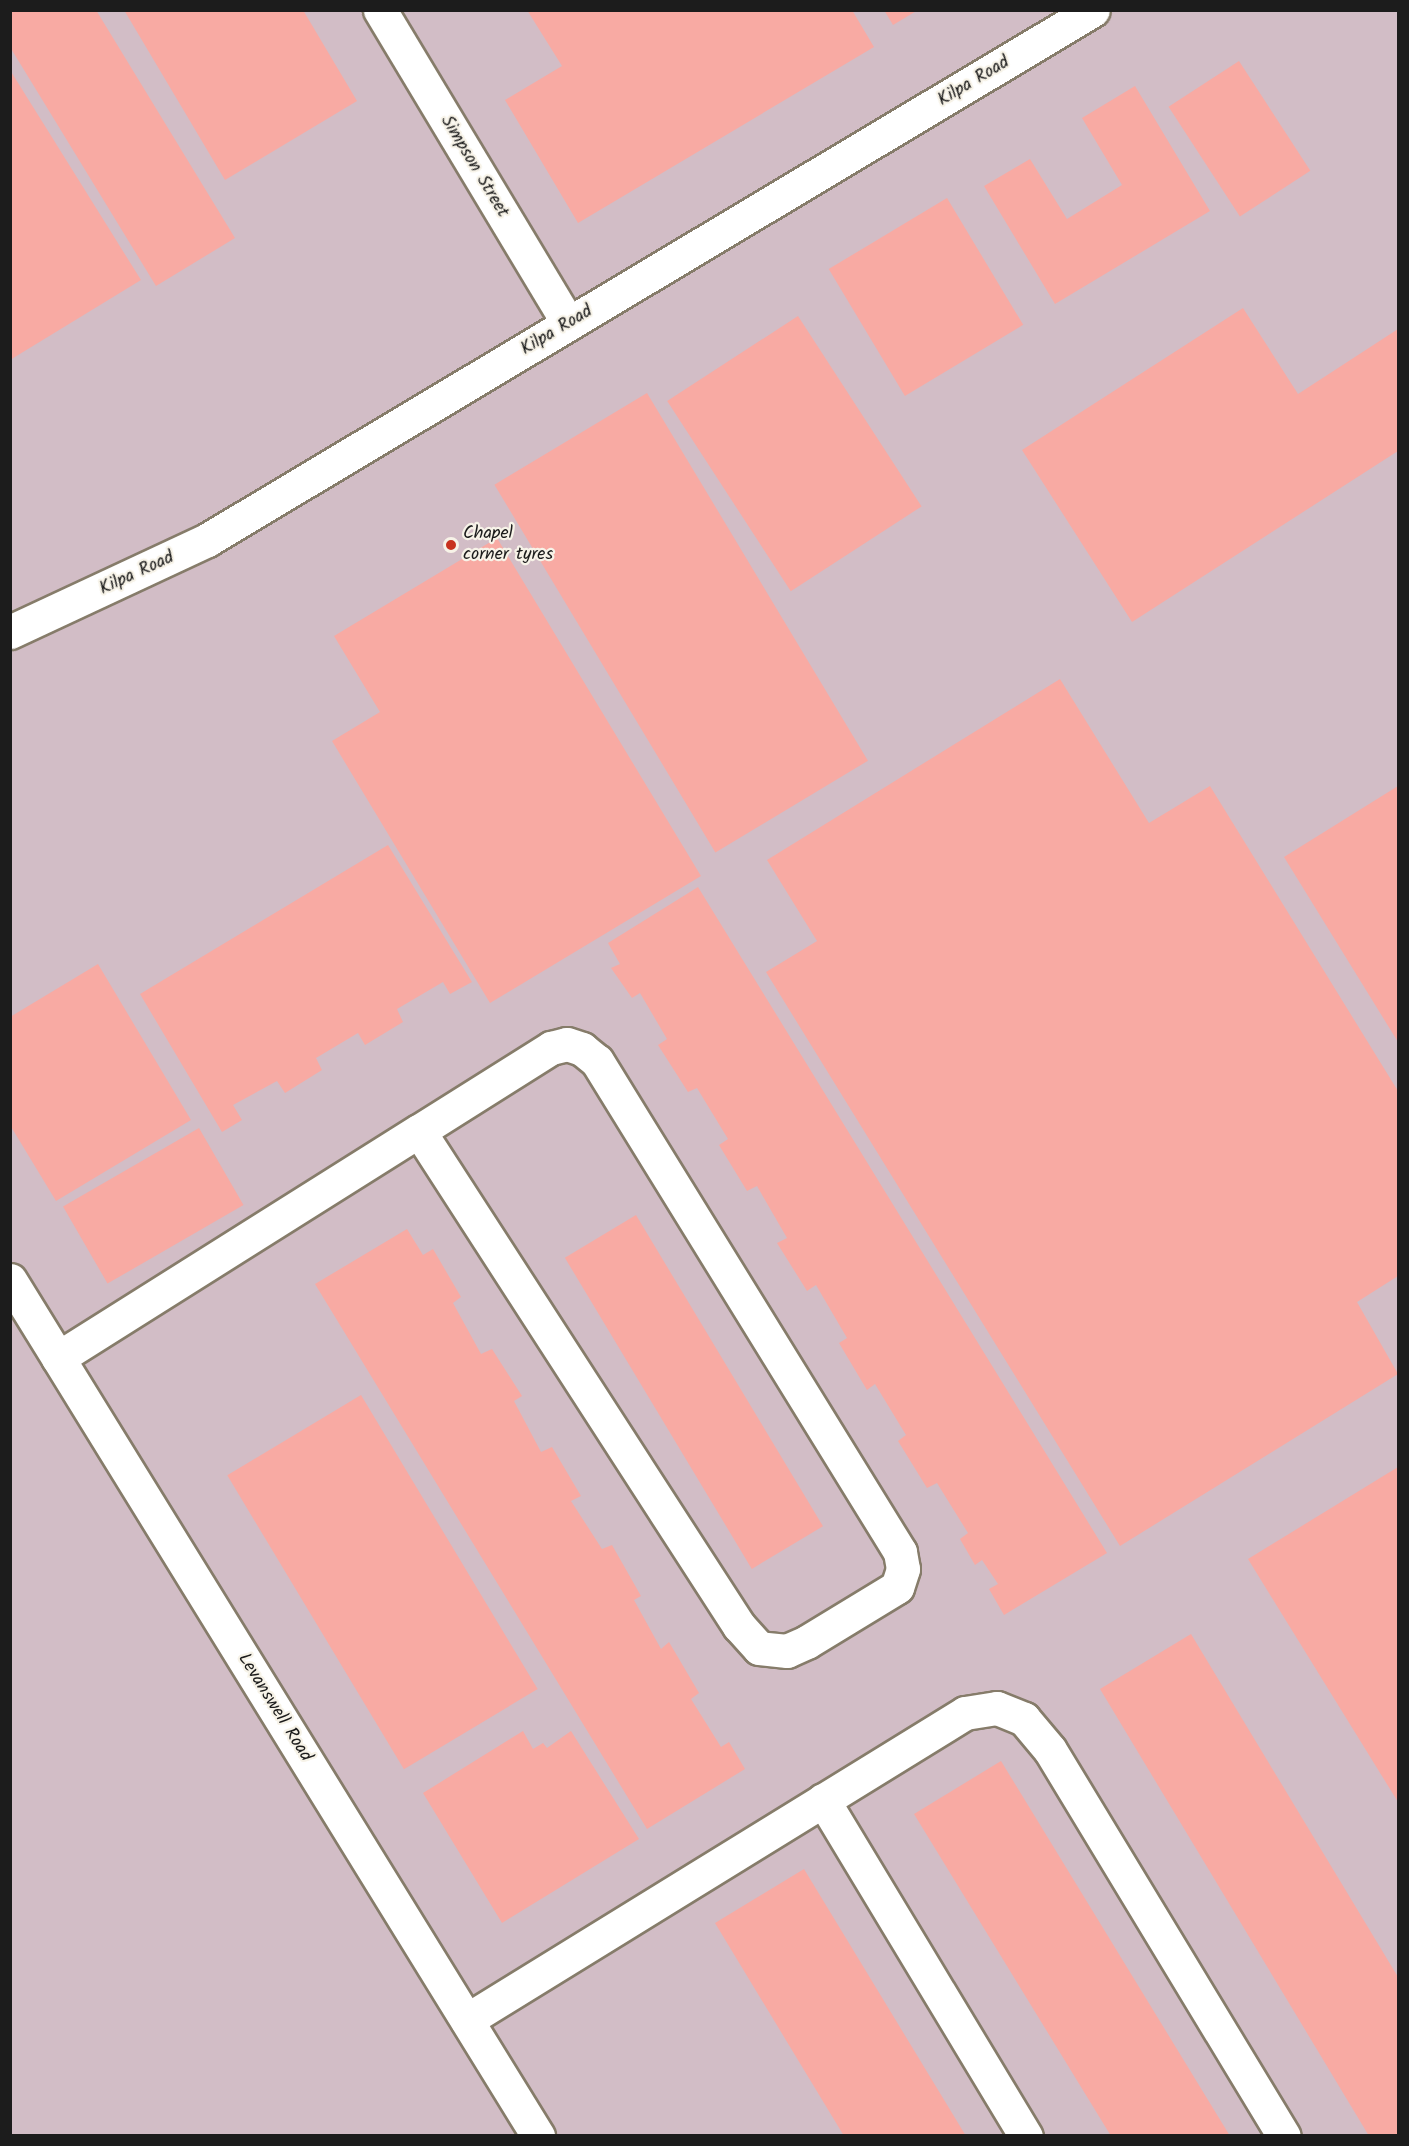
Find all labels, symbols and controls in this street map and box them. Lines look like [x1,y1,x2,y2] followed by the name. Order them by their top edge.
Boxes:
[934,52,1014,112] street label: Kilpa Road
[435,112,513,222] street label: Simpson Street
[517,301,597,361] street label: Kilpa Road
[463,524,553,566] place label: Chapel corner tyres
[444,538,458,552] marker: Chapel corner tyres
[96,547,178,601] street label: Kilpa Road
[232,1650,316,1766] street label: Levanswell Road

